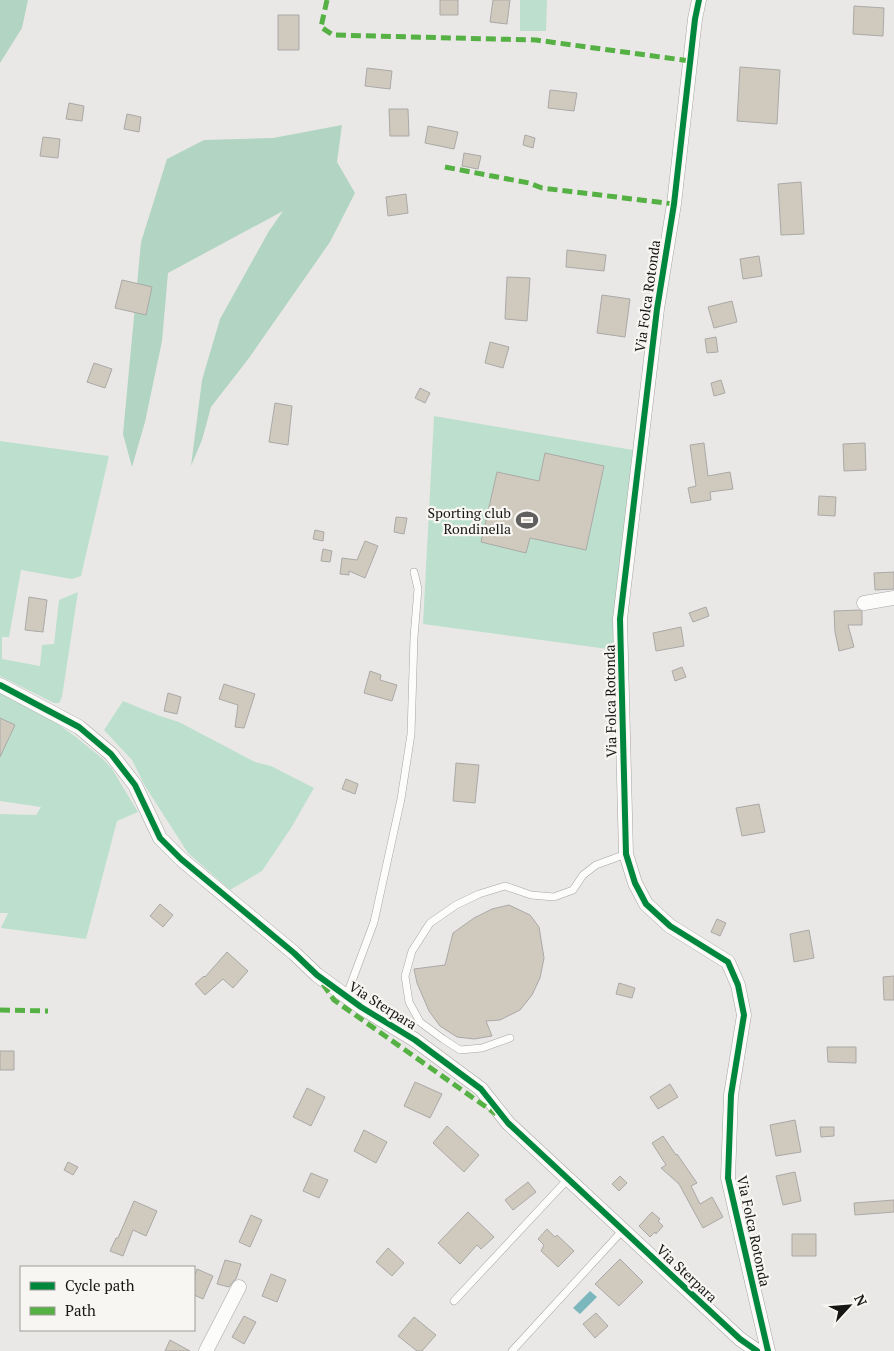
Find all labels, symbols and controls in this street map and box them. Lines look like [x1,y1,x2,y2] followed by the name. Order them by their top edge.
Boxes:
[630,239,664,353] street label: Via Folca Rotonda
[428,503,511,538] place label: Sporting club Rondinella
[514,507,540,533] sports icon: Sporting club Rondinella
[600,644,620,758] street label: Via Folca Rotonda
[345,977,421,1033] street label: Via Sterpara
[733,1174,775,1288] street label: Via Folca Rotonda
[652,1240,722,1306] street label: Via Sterpara
[20,1266,195,1331] legend
[65,1275,135,1295] text: Cycle path
[824,1281,874,1331] north arrow
[850,1291,872,1309] text: N
[65,1300,96,1320] text: Path

